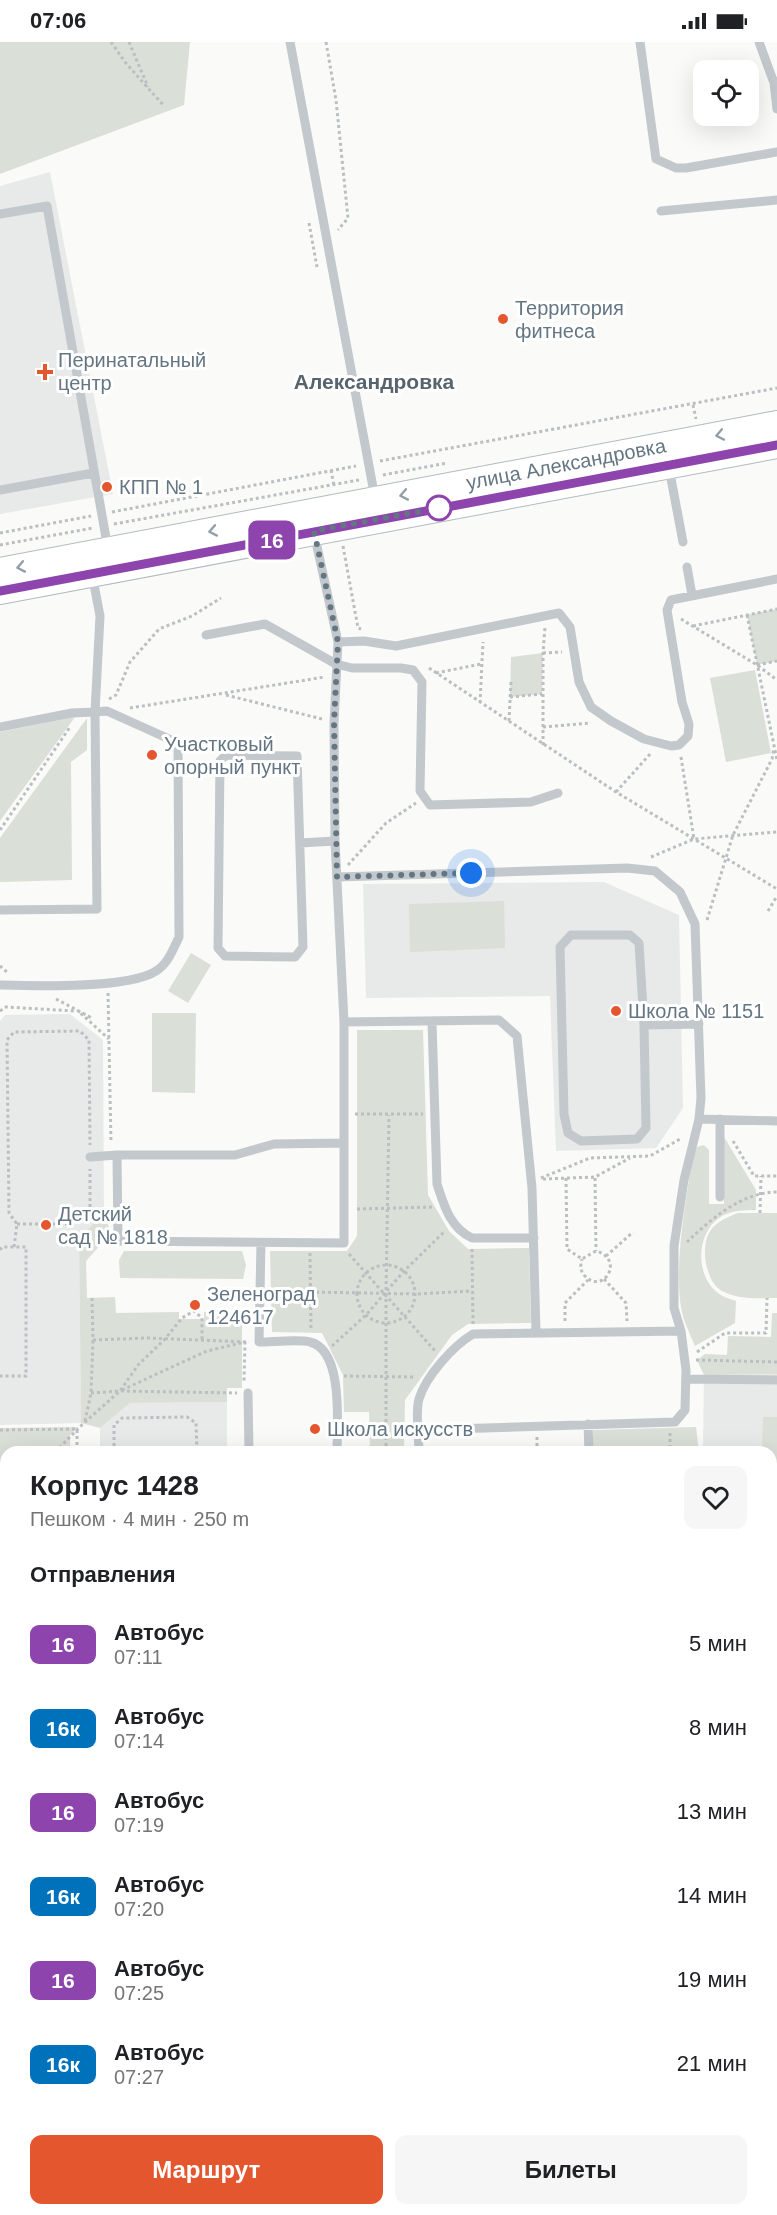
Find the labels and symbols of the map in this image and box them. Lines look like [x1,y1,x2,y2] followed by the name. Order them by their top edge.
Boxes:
[515,297,624,342] place label: Территория фитнеса
[496,312,510,326] marker: Территория фитнеса
[58,349,206,394] place label: Перинатальный центр
[36,363,54,381] marker: Перинатальный центр
[294,370,455,393] district label: Александровка
[715,428,725,441] one-way arrow
[464,434,668,494] street label: улица Александровка
[119,476,203,498] place label: КПП № 1
[100,480,114,494] marker: КПП № 1
[400,488,410,501] one-way arrow
[426,495,452,521] unlabelled marker
[245,520,299,560] line badge: 16
[208,524,218,537] one-way arrow
[16,560,26,573] one-way arrow
[164,733,300,778] place label: Участковый опорный пункт
[145,748,159,762] marker: Участковый опорный пункт
[456,858,486,888] your location
[628,1000,764,1022] place label: Школа № 1151
[609,1004,623,1018] marker: Школа № 1151
[58,1203,168,1248] place label: Детский сад № 1818
[39,1218,53,1232] marker: Детский сад № 1818
[207,1283,316,1328] place label: Зеленоград 124617
[188,1298,202,1312] marker: Зеленоград 124617
[327,1418,473,1440] place label: Школа искусств
[308,1422,322,1436] marker: Школа искусств

